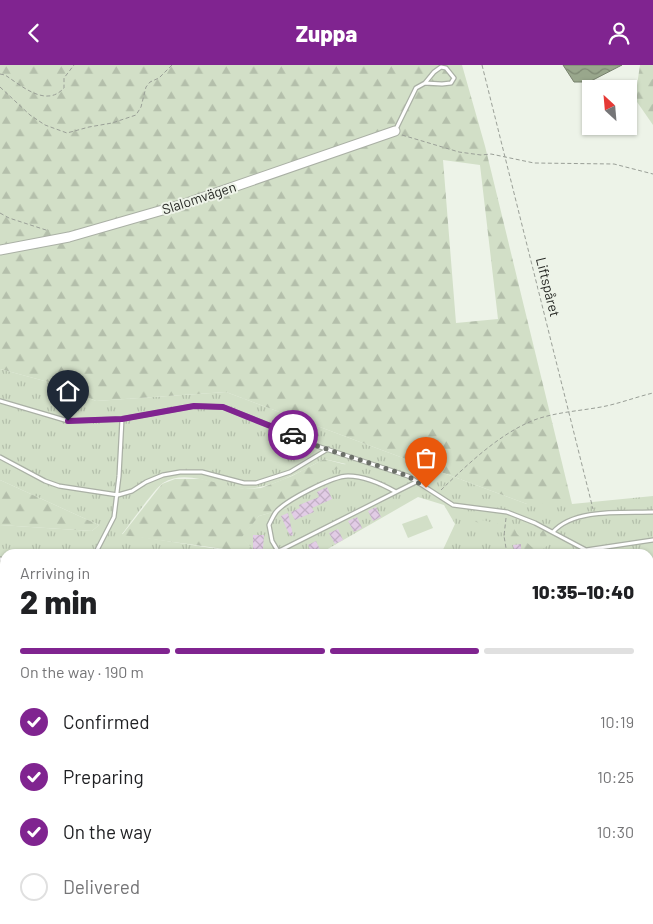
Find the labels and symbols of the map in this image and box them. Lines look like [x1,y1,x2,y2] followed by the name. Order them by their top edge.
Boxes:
[582,80,638,135] north arrow
[160,178,238,218] street label: Slalomvägen
[533,255,564,318] street label: Liftspåret
[47,370,89,421] pin
[268,410,318,460] courier
[405,437,447,488] pin

